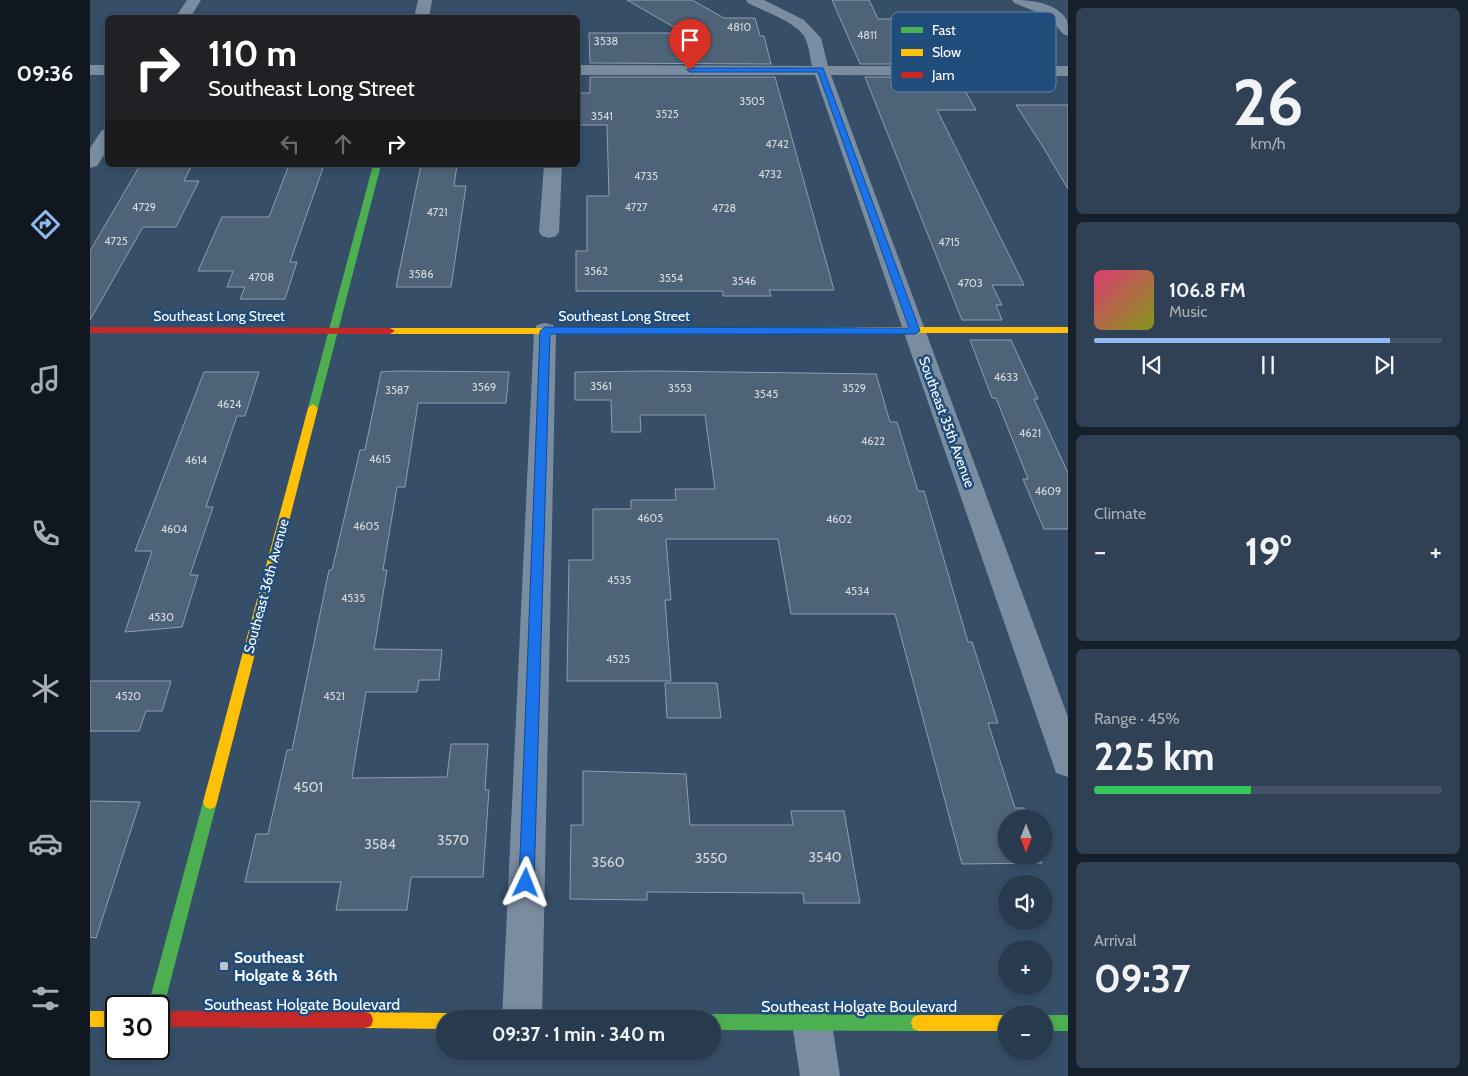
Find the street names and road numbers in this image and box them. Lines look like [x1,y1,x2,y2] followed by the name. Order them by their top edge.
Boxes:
[153,307,285,325] street label: Southeast Long Street
[558,307,690,325] street label: Southeast Long Street
[915,354,979,490] street label: Southeast 35th Avenue
[239,517,293,655] street label: Southeast 36th Avenue
[204,995,400,1014] street label: Southeast Holgate Boulevard
[761,997,957,1016] street label: Southeast Holgate Boulevard

